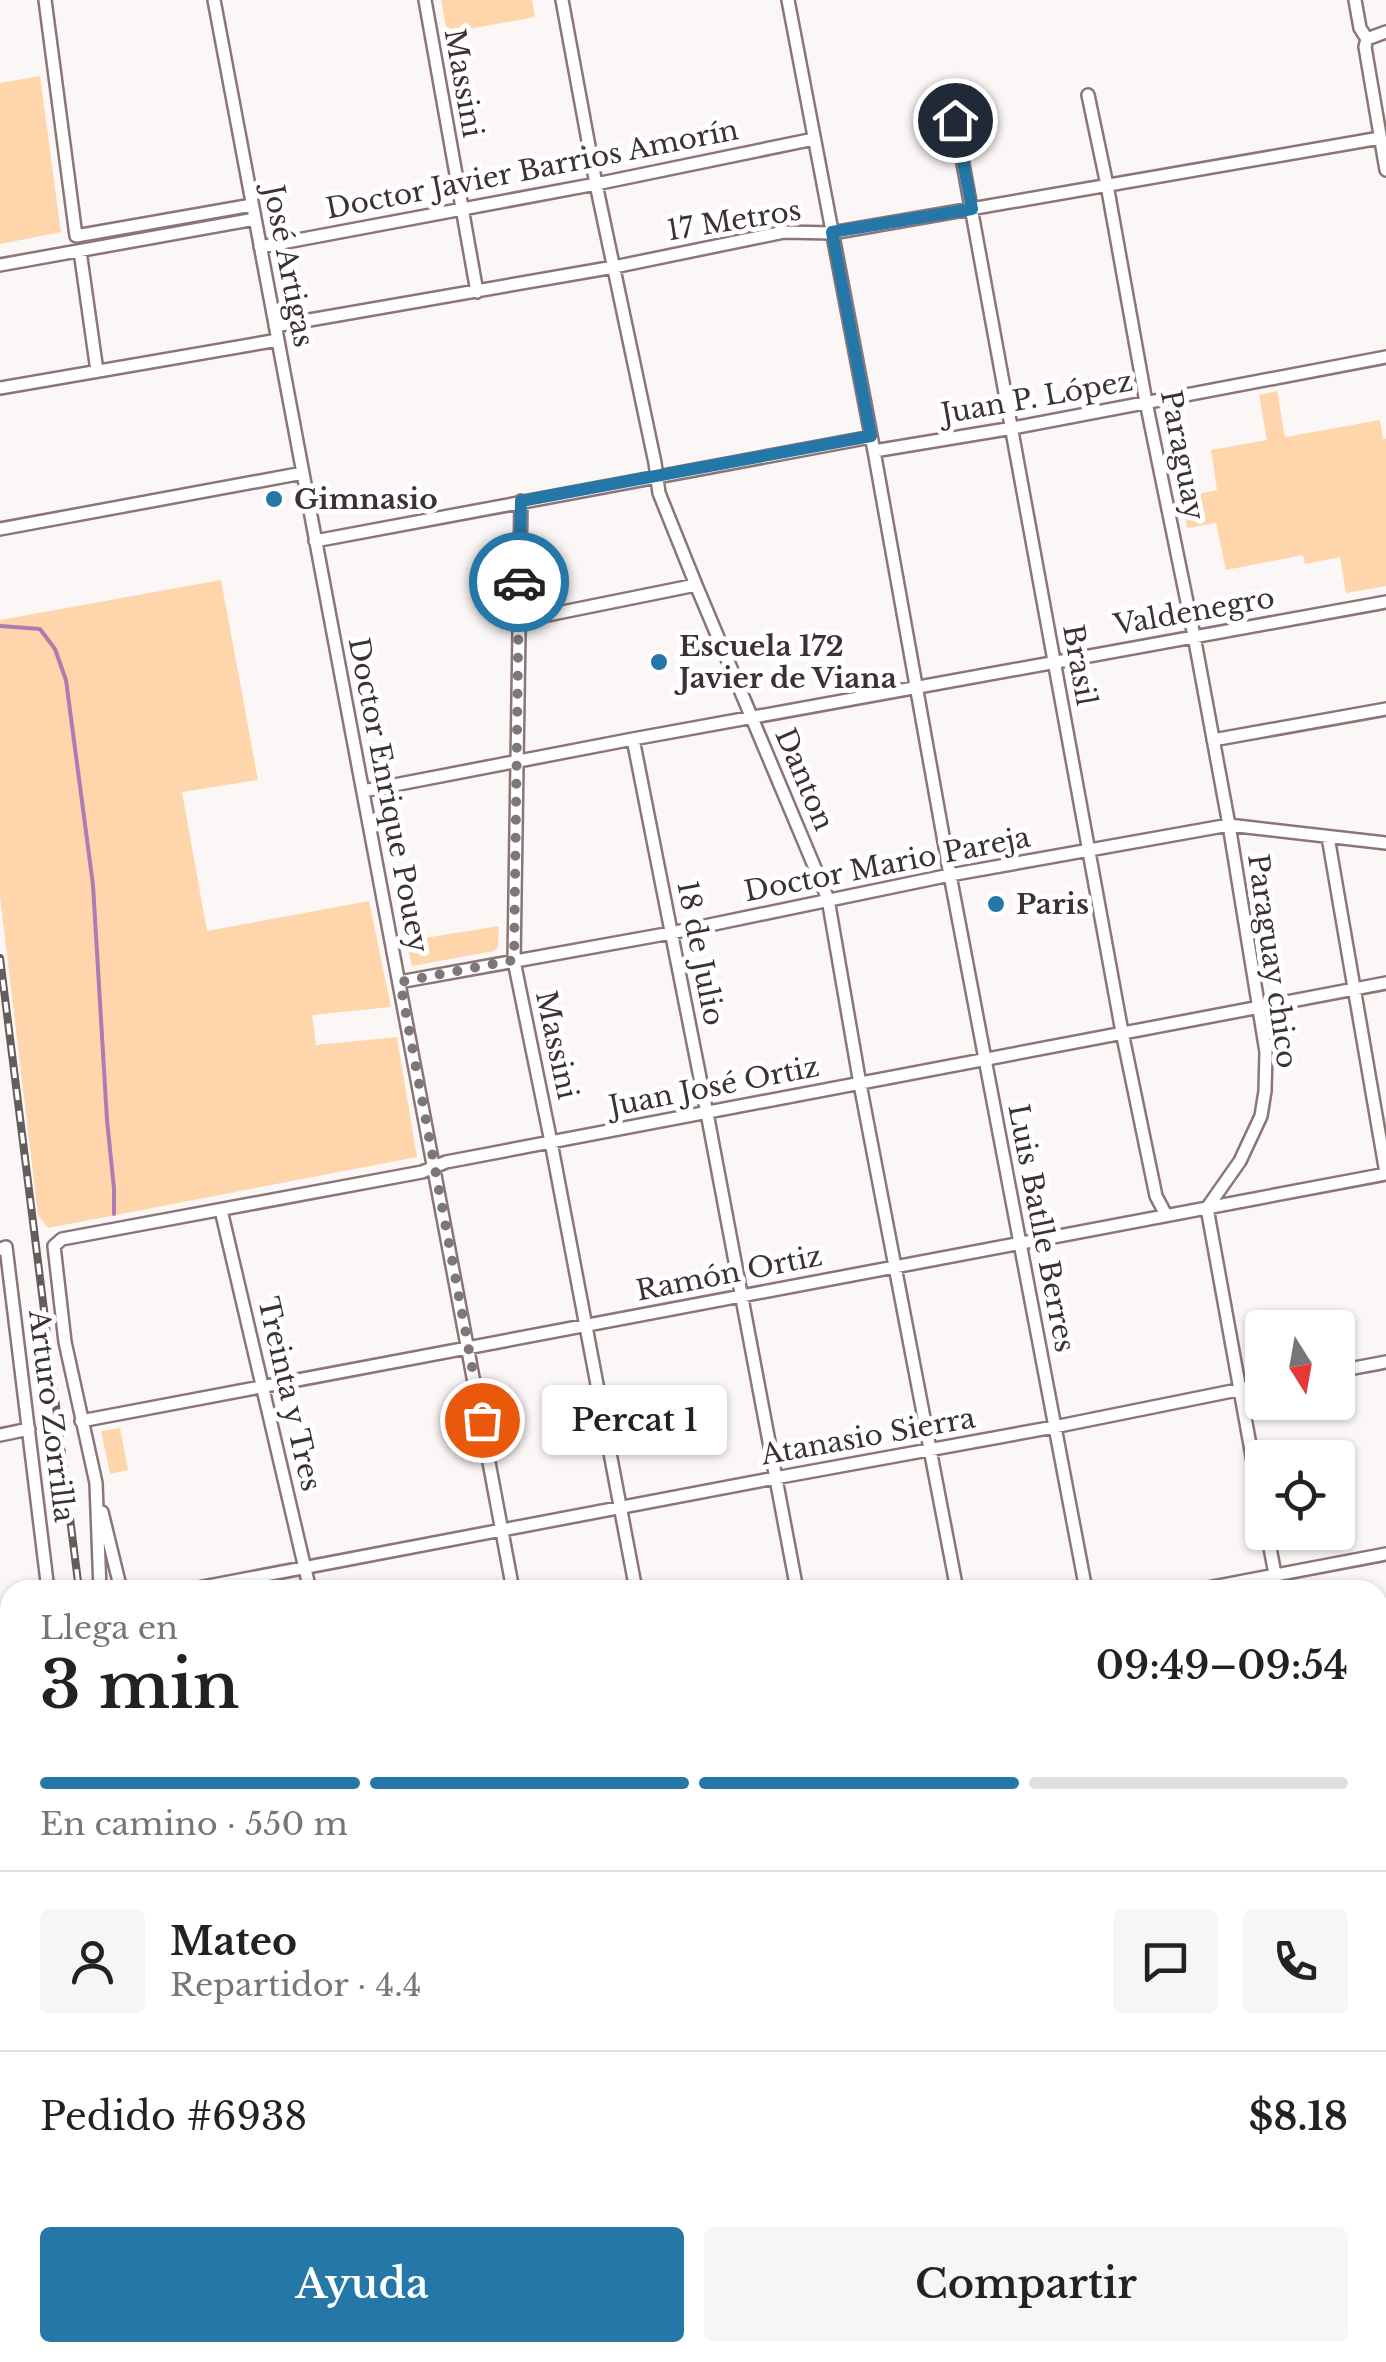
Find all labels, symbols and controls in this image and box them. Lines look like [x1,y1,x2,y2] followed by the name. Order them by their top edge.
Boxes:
[437,26,490,140] street label: Massini
[913,78,998,163] pin
[928,93,983,148] icon: home
[323,112,741,227] street label: Doctor Javier Barrios Amorín
[255,178,321,350] street label: José Artigas
[665,193,804,248] street label: 17 Metros
[935,363,1136,432] street label: Juan P. López
[1153,387,1212,523] street label: Paraguay
[294,482,438,517] place label: Gimnasio
[263,488,285,510] marker: Gimnasio
[469,532,569,632] courier
[492,555,547,610] icon: car
[1110,580,1277,643] street label: Valdenegro
[1055,622,1104,708] street label: Brasil
[674,629,897,696] place label: Escuela 172 Javier de Viana
[341,635,436,956] street label: Doctor Enrique Pouey
[648,651,670,673] marker: Escuela 172 Javier de Viana
[767,723,842,836] street label: Danton
[741,820,1033,909] street label: Doctor Mario Pareja
[1240,852,1305,1070] street label: Paraguay chico
[669,878,732,1028] street label: 18 de Julio
[1016,887,1089,922] place label: Paris
[985,893,1007,915] marker: Paris
[528,988,585,1102] street label: Massini
[602,1049,822,1125] street label: Juan José Ortiz
[1000,1101,1083,1355] street label: Luis Batlle Berres
[633,1238,825,1309] street label: Ramón Ortiz
[250,1294,329,1494] street label: Treinta y Tres
[21,1307,82,1525] street label: Arturo Zorrilla
[1245,1310,1355,1420] north arrow
[1245,1310,1355,1550] map controls
[440,1378,525,1463] pin
[542,1385,727,1455] callout: Percat 1
[455,1393,510,1448] icon: bag
[571,1400,698,1440] text: Percat 1
[757,1400,978,1473] street label: Atanasio Sierra
[1245,1440,1355,1550] button: locate
[40,1608,178,1648] text: Llega en
[1096,1642,1348,1689] text: 09:49–09:54
[40,1645,240,1726] text: 3 min
[40,1804,348,1844] text: En camino · 550 m
[40,1909,145,2014] button: person
[1113,1909,1218,2014] button: chat
[1243,1909,1348,2014] button: phone
[170,1918,297,1965] text: Mateo
[170,1965,421,2005] text: Repartidor · 4.4
[40,2093,307,2140] text: Pedido #6938
[1249,2093,1348,2140] text: $8.18
[40,2227,684,2342] button: Ayuda
[704,2227,1348,2342] button: Compartir

